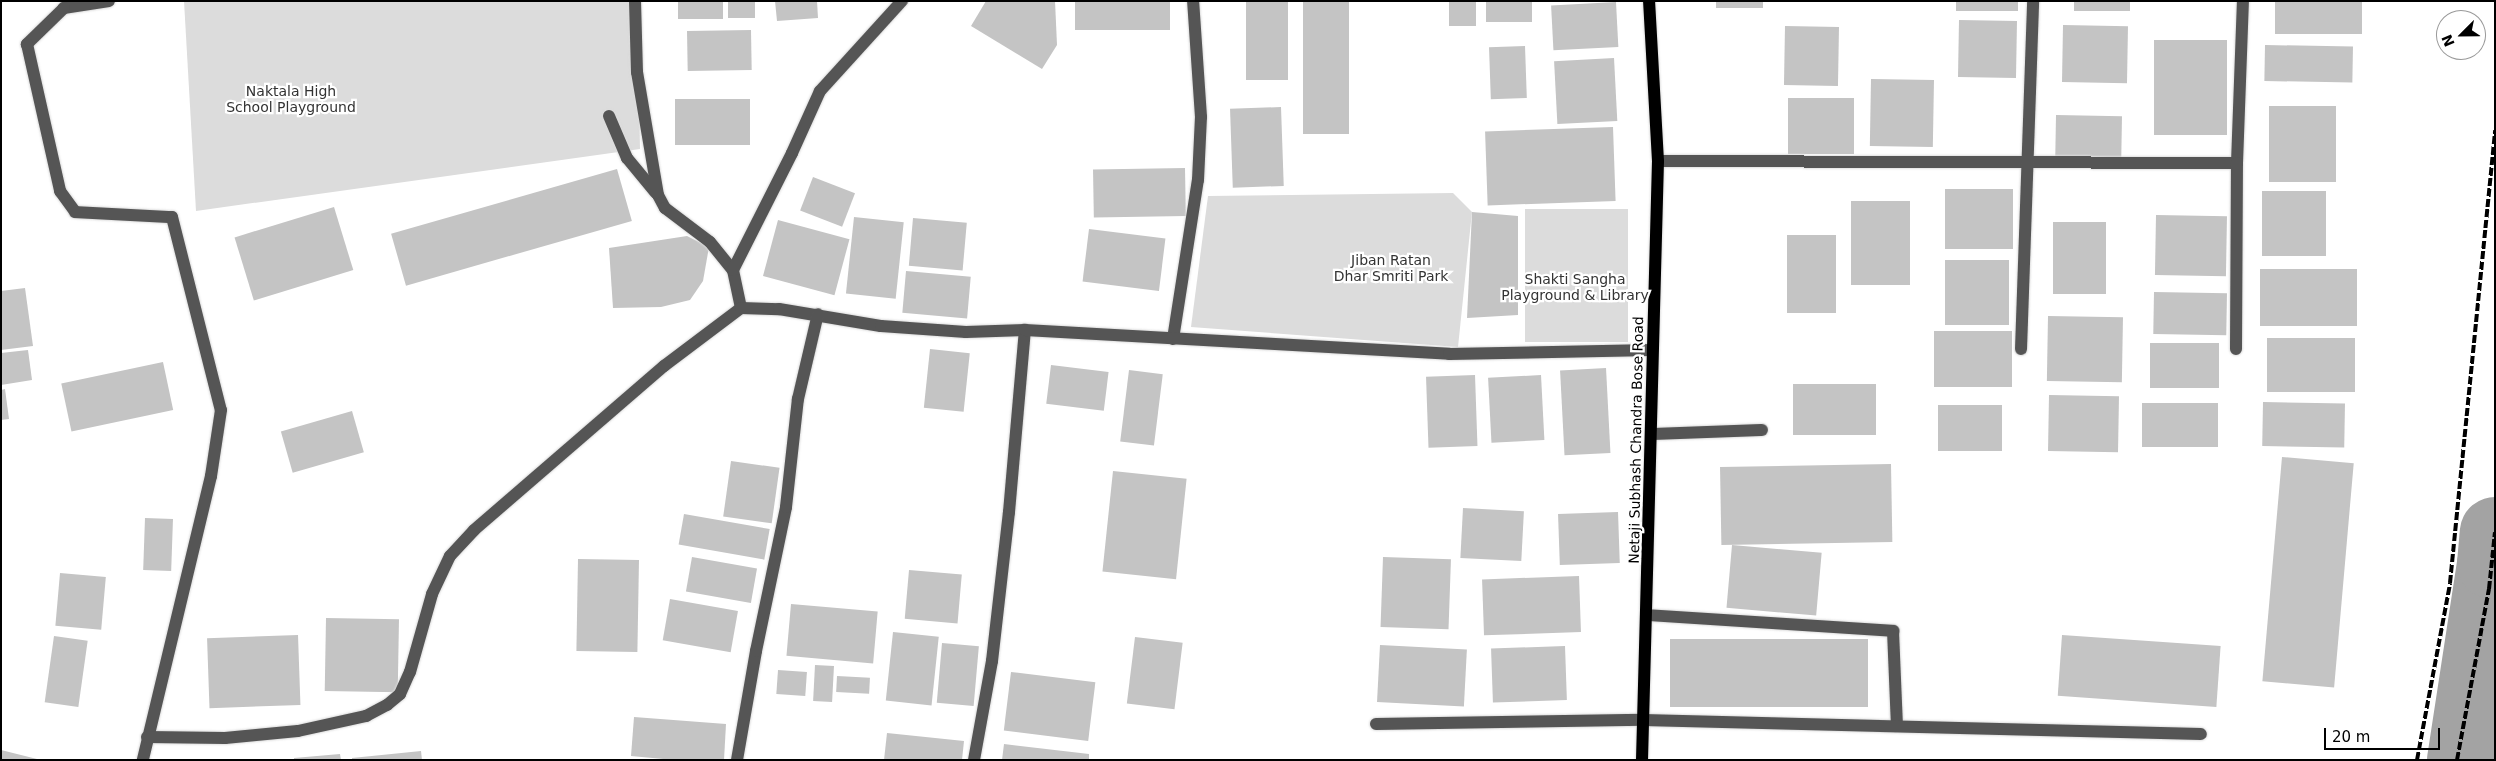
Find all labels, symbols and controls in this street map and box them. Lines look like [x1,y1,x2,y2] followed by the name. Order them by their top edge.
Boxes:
[2436,10,2486,60] north arrow
[2438,32,2458,49] text: N
[226,83,356,115] park label: Naktala High School Playground
[1334,252,1448,284] park label: Jiban Ratan Dhar Smriti Park
[1501,271,1649,304] park label: Shakti Sangha Playground & Library
[1625,316,1647,564] street label: Netaji Subhash Chandra Bose Road
[2326,718,2442,750] scale bar
[2332,728,2370,746] text: 20 m

